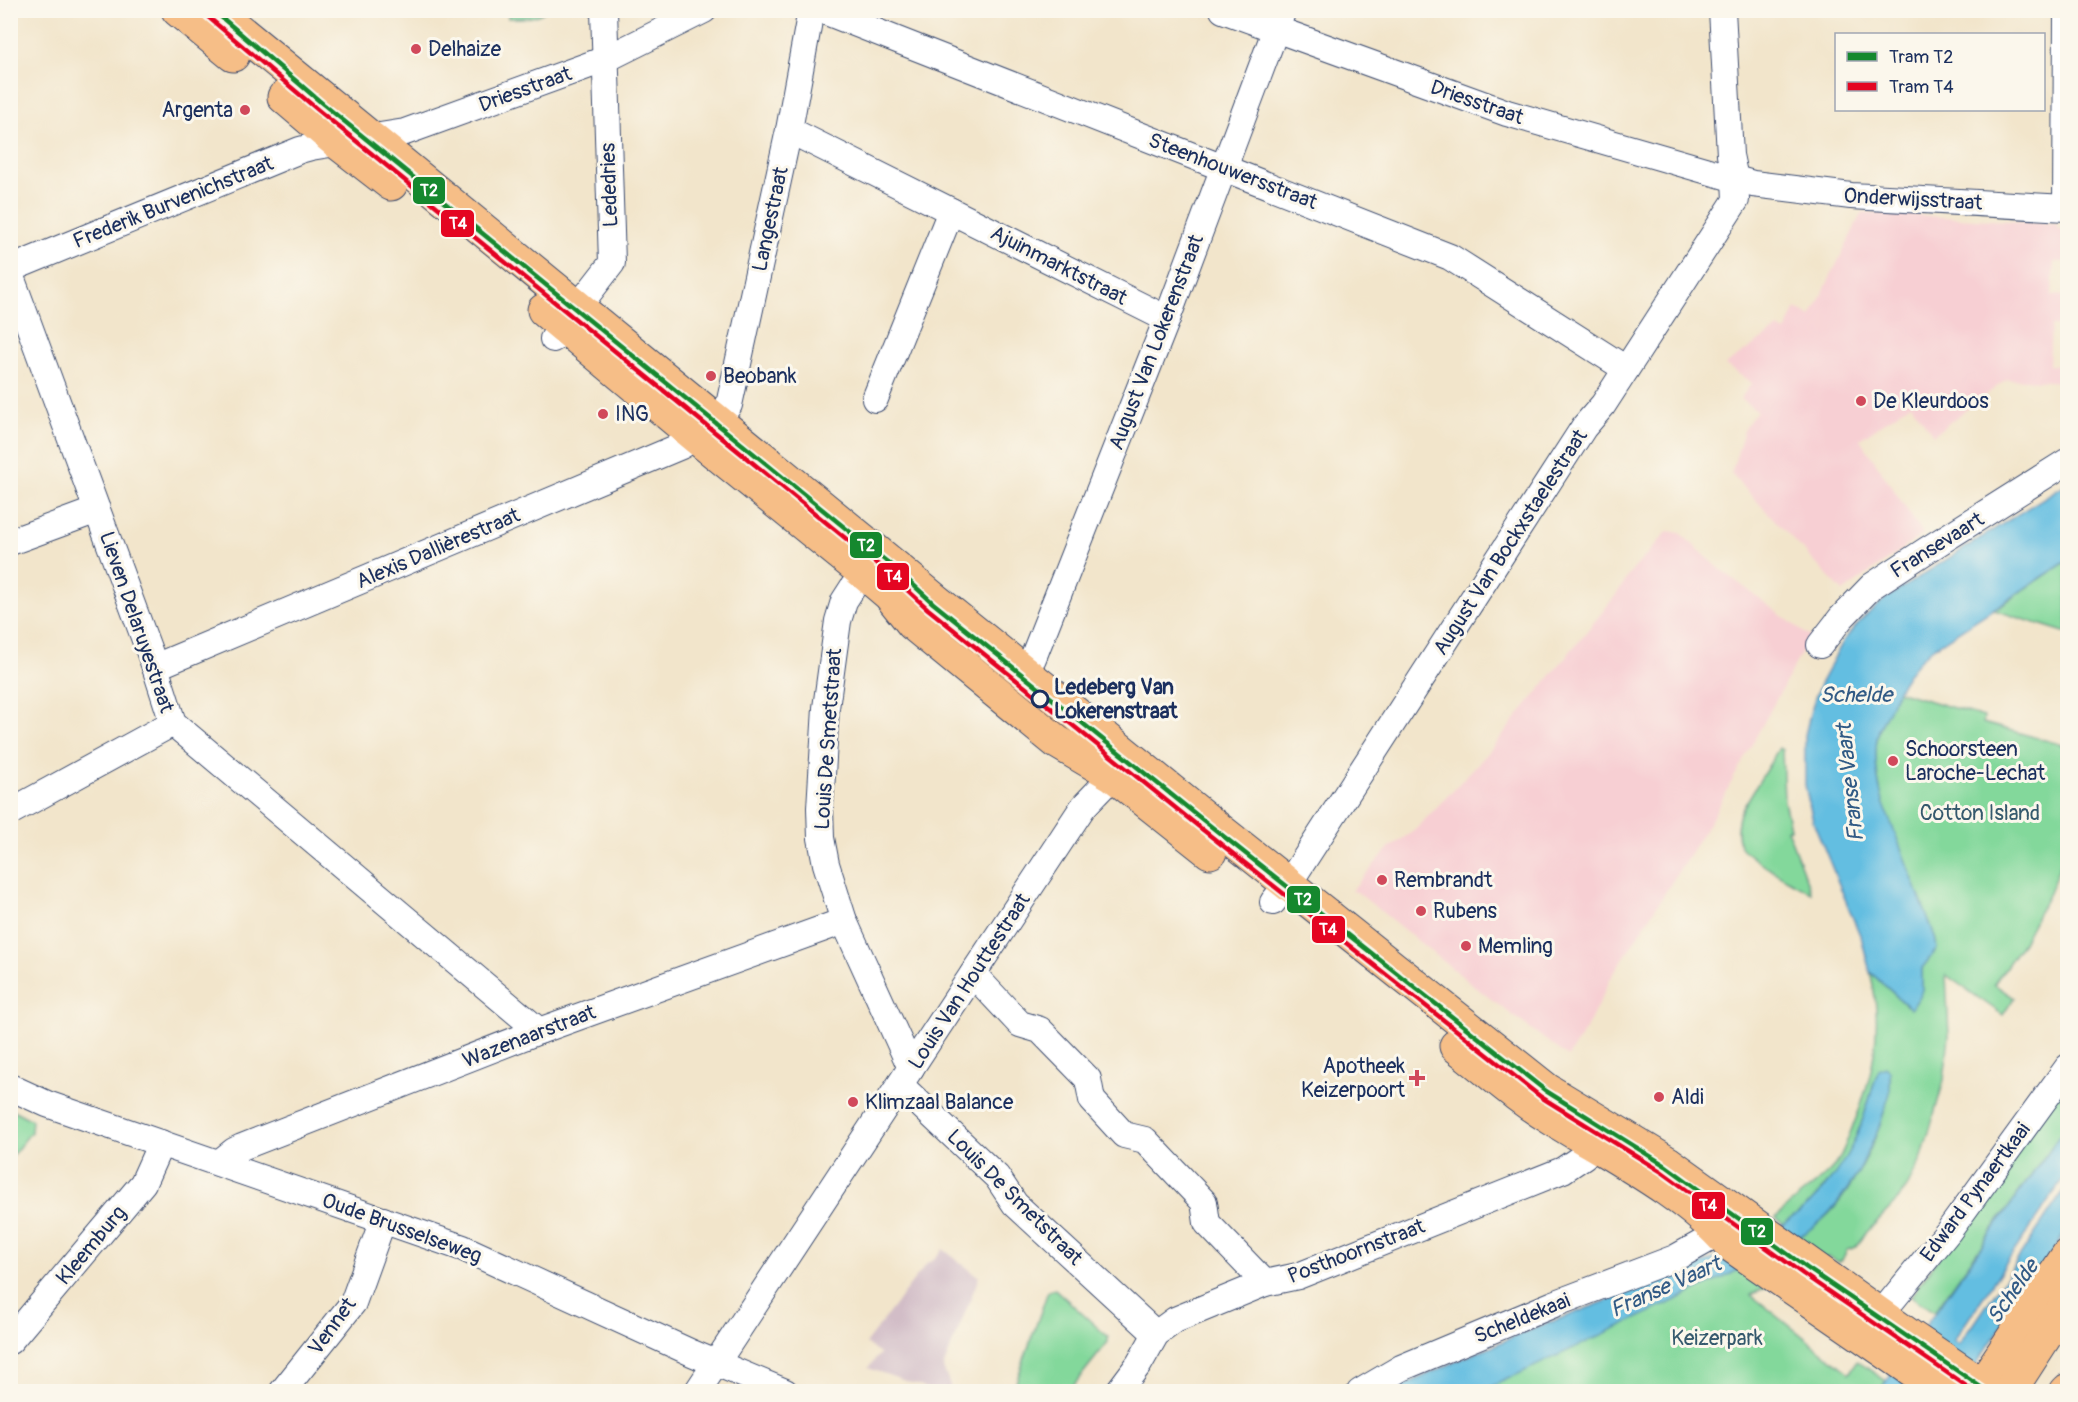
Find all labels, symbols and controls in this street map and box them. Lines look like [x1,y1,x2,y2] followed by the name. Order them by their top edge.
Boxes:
[1835,33,2045,111] legend
[428,36,502,63] place label: Delhaize
[409,42,423,56] marker: Delhaize
[1889,46,1953,69] text: Tram T2
[475,60,576,119] street label: Driesstraat
[1427,74,1528,131] street label: Driesstraat
[1889,76,1954,99] text: Tram T4
[161,97,233,124] place label: Argenta
[238,103,252,117] marker: Argenta
[1145,127,1322,216] street label: Steenhouwersstraat
[595,142,624,228] street label: Lededries
[69,150,278,255] street label: Frederik Burvenichstraat
[746,164,795,274] street label: Langestraat
[412,176,446,205] line badge: T2
[419,181,438,201] text: T2
[1843,182,1984,217] street label: Onderwijsstraat
[440,209,475,238] line badge: T4
[448,214,468,234] text: T4
[986,219,1132,312] street label: Ajuinmarktstraat
[1103,230,1210,454] street label: August Van Lokerenstraat
[723,363,797,390] place label: Beobank
[704,369,718,383] marker: Beobank
[1873,388,1989,415] place label: De Kleurdoos
[1854,394,1868,408] marker: De Kleurdoos
[615,401,649,428] place label: ING
[596,407,610,421] marker: ING
[1427,424,1594,660] street label: August Van Bockxstaelestraat
[352,502,525,595] street label: Alexis Dallièrestraat
[1885,506,1990,585] street label: Fransevaart
[93,528,180,717] street label: Lieven Delaruyestraat
[849,531,883,559] line badge: T2
[856,536,875,556] text: T2
[876,562,910,591] line badge: T4
[883,567,903,587] text: T4
[809,647,848,831] street label: Louis De Smetstraat
[1054,674,1178,725] place label: Ledeberg Van Lokerenstraat
[1820,681,1894,709] water label: Schelde
[1031,690,1049,708] marker: Ledeberg Van Lokerenstraat
[1830,720,1870,843] water label: Franse Vaart
[1905,736,2046,787] place label: Schoorsteen Laroche-Lechat
[1886,754,1900,768] marker: Schoorsteen Laroche-Lechat
[1920,800,2040,827] park label: Cotton Island
[1394,867,1493,894] place label: Rembrandt
[1375,873,1389,887] marker: Rembrandt
[1286,885,1321,914] line badge: T2
[902,888,1037,1074] street label: Louis Van Houttestraat
[1293,890,1312,910] text: T2
[1433,898,1497,925] place label: Rubens
[1414,904,1428,918] marker: Rubens
[1311,915,1346,944] line badge: T4
[1318,920,1338,940] text: T4
[1478,933,1553,960] place label: Memling
[1459,939,1473,953] marker: Memling
[459,999,600,1074] street label: Wazenaarstraat
[1301,1053,1406,1104] place label: Apotheek Keizerpoort
[1410,1071,1424,1085] marker: Apotheek Keizerpoort
[1671,1084,1704,1111] place label: Aldi
[865,1089,1014,1116] place label: Klimzaal Balance
[1652,1090,1666,1104] marker: Aldi
[846,1095,860,1109] marker: Klimzaal Balance
[1914,1117,2037,1267] street label: Edward Pynaertkaai
[941,1124,1089,1272] street label: Louis De Smetstraat
[318,1187,485,1270] street label: Oude Brusselseweg
[1691,1191,1726,1220] line badge: T4
[1698,1196,1718,1216] text: T4
[50,1200,132,1291] street label: Kleemburg
[1284,1213,1429,1290] street label: Posthoornstraat
[1740,1217,1774,1246] line badge: T2
[1747,1222,1766,1242] text: T2
[1606,1249,1727,1324] water label: Franse Vaart
[1981,1252,2046,1329] water label: Schelde
[1470,1287,1574,1350] street label: Scheldekaai
[302,1292,363,1361] street label: Vennet
[1671,1325,1763,1352] park label: Keizerpark

